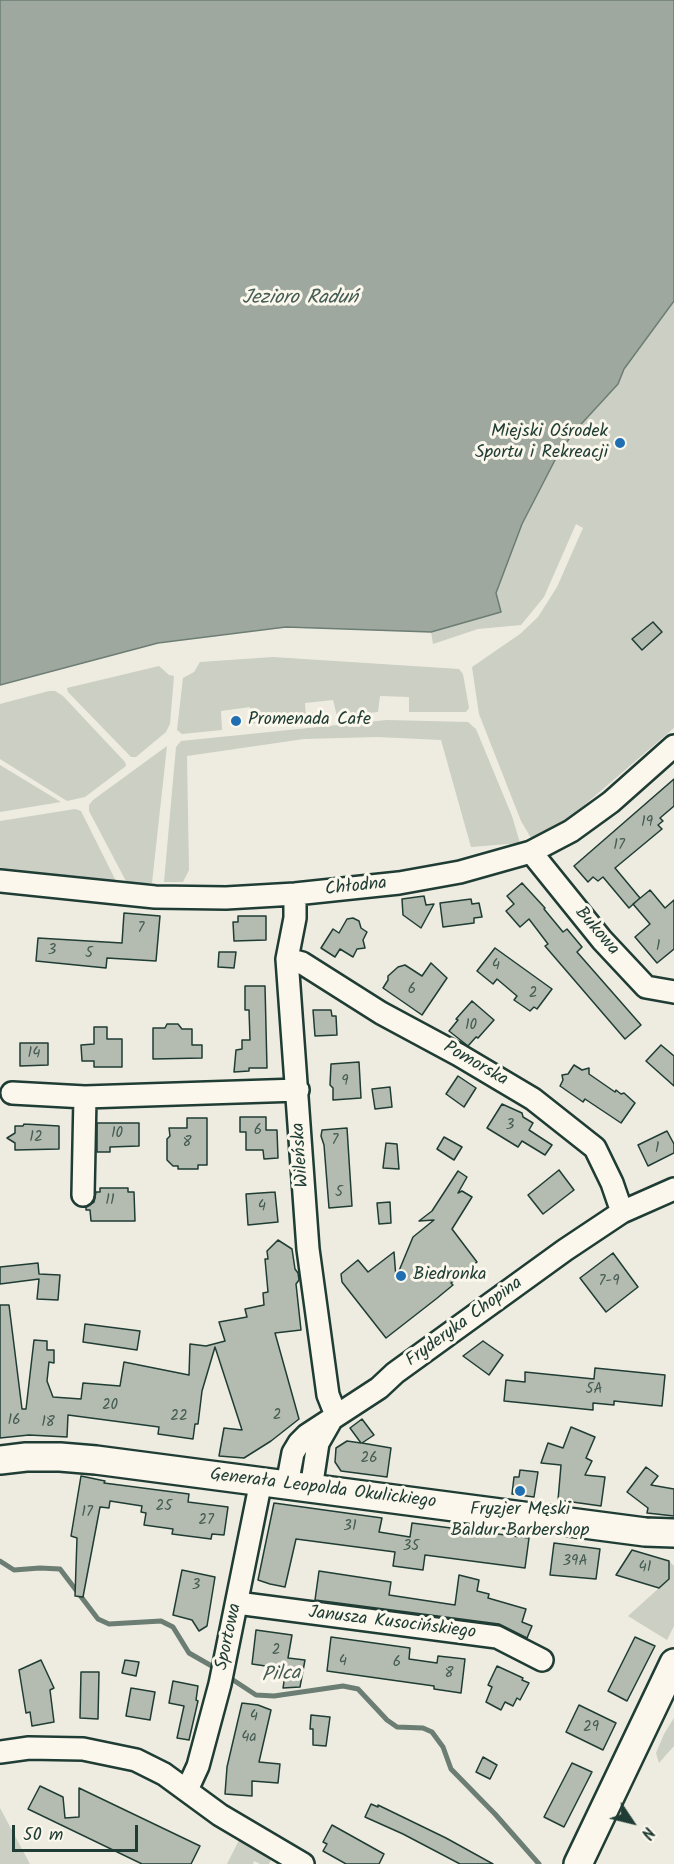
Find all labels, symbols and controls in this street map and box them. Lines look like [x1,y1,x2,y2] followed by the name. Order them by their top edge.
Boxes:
[242,288,358,312] water label: Jezioro Raduń
[475,422,608,464] place label: Miejski Ośrodek Sportu i Rekreacji
[613,436,627,450] marker: Miejski Ośrodek Sportu i Rekreacji
[248,710,371,732] place label: Promenada Cafe
[229,714,243,728] marker: Promenada Cafe
[641,814,653,832] house number: 19
[613,837,625,855] house number: 17
[324,874,388,902] street label: Chłodna
[569,903,623,961] street label: Bukowa
[138,920,144,938] house number: 7
[656,938,660,956] house number: 1
[48,942,56,960] house number: 3
[85,945,93,963] house number: 5
[492,957,500,975] house number: 4
[408,981,416,999] house number: 6
[529,985,537,1003] house number: 2
[465,1017,477,1035] house number: 10
[439,1038,511,1092] street label: Pomorska
[28,1045,40,1063] house number: 14
[341,1073,349,1091] house number: 9
[506,1117,514,1135] house number: 3
[254,1122,262,1140] house number: 6
[289,1122,315,1188] street label: Wileńska
[111,1125,123,1143] house number: 10
[29,1129,43,1147] house number: 12
[332,1132,338,1150] house number: 7
[182,1134,192,1152] house number: 8
[655,1140,659,1158] house number: 1
[335,1184,343,1202] house number: 5
[105,1192,115,1210] house number: 11
[258,1198,266,1216] house number: 4
[413,1265,486,1287] place label: Biedronka
[394,1269,408,1283] marker: Biedronka
[402,1273,528,1373] street label: Fryderyka Chopina
[598,1273,620,1291] house number: 7-9
[585,1381,603,1399] house number: 5A
[102,1397,118,1415] house number: 20
[273,1407,281,1425] house number: 2
[170,1408,188,1426] house number: 22
[7,1412,21,1430] house number: 16
[41,1414,55,1432] house number: 18
[360,1450,378,1468] house number: 26
[209,1465,437,1515] street label: Generała Leopolda Okulickiego
[513,1484,527,1498] marker: Fryzjer Męski Baldur Barbershop
[156,1498,172,1516] house number: 25
[451,1500,589,1543] place label: Fryzjer Męski Baldur Barbershop
[81,1504,93,1522] house number: 17
[198,1512,214,1530] house number: 27
[343,1518,357,1536] house number: 31
[403,1538,419,1556] house number: 35
[562,1553,588,1571] house number: 39A
[639,1559,651,1577] house number: 41
[192,1577,200,1595] house number: 3
[212,1602,248,1672] street label: Sportowa
[307,1603,477,1645] street label: Janusza Kusocińskiego
[272,1642,280,1660] house number: 2
[339,1653,347,1671] house number: 4
[393,1654,401,1672] house number: 6
[261,1663,301,1689] water label: Pilca
[444,1665,454,1683] house number: 8
[250,1708,258,1726] house number: 4
[583,1719,599,1737] house number: 29
[241,1729,257,1747] house number: 4a
[602,1792,662,1852] north arrow
[15,1813,141,1851] scale bar
[23,1821,63,1850] text: 50 m
[634,1821,660,1844] text: N

